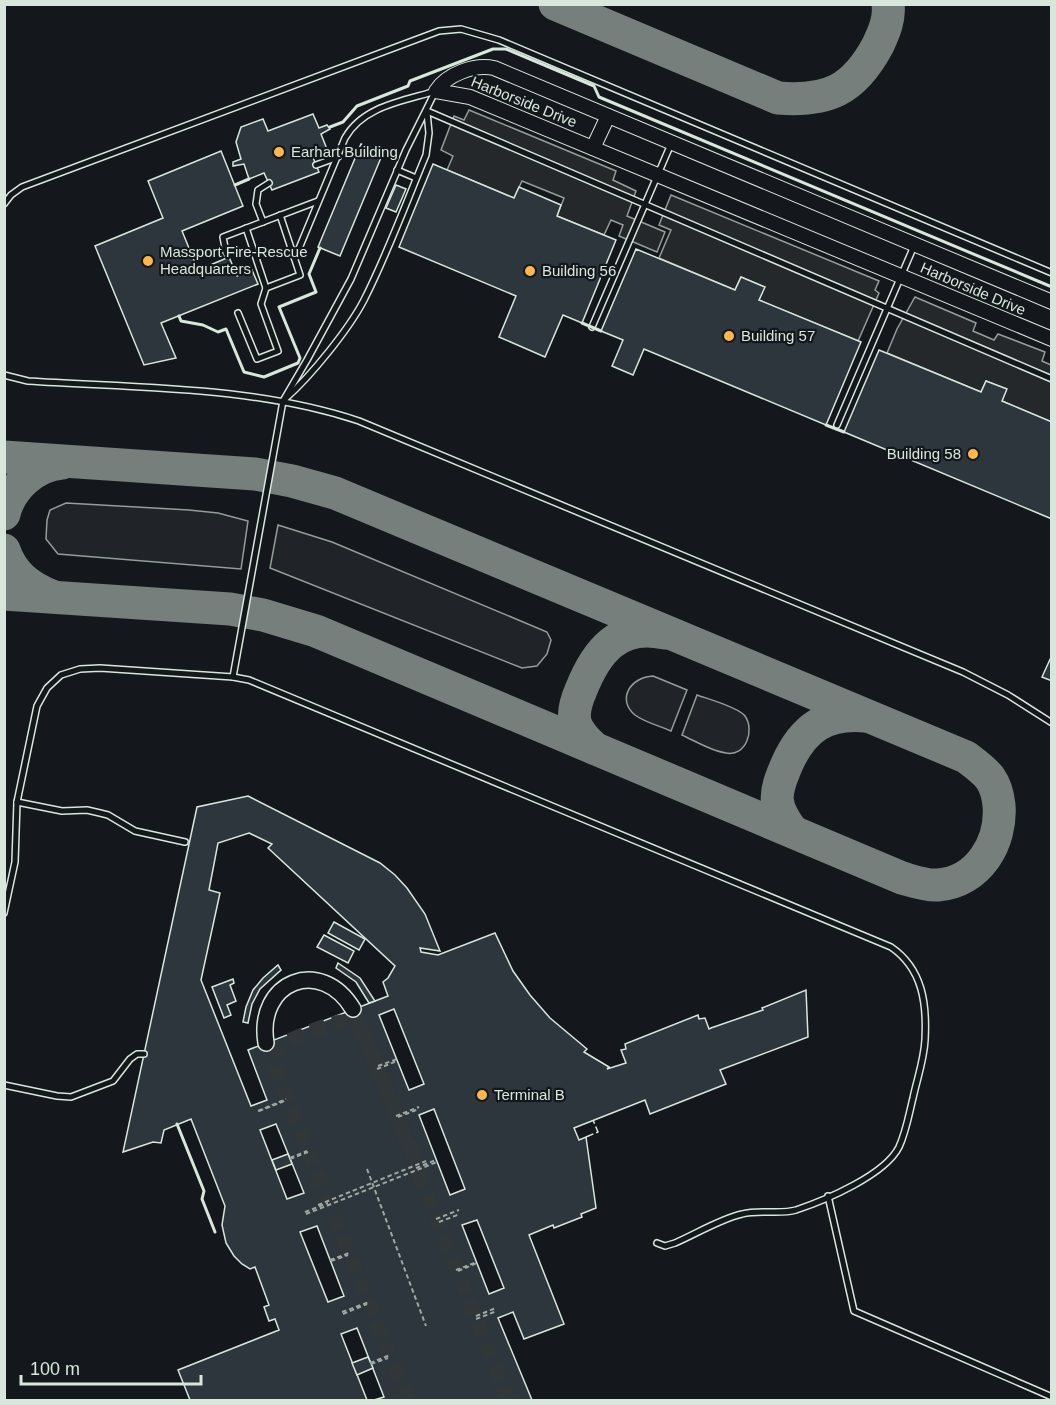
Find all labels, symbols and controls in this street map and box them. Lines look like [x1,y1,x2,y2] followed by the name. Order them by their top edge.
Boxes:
[469,73,580,130] street label: Harborside Drive
[291,143,398,160] place label: Earhart Building
[272,145,286,159] marker: Earhart Building
[160,243,308,277] place label: Massport Fire-Rescue Headquarters
[141,254,155,268] marker: Massport Fire-Rescue Headquarters
[918,259,1028,318] street label: Harborside Drive
[542,262,616,279] place label: Building 56
[523,264,537,278] marker: Building 56
[741,327,815,344] place label: Building 57
[722,329,736,343] marker: Building 57
[887,445,961,462] place label: Building 58
[966,447,980,461] marker: Building 58
[494,1086,565,1103] place label: Terminal B
[475,1088,489,1102] marker: Terminal B
[21,1348,201,1386] scale bar
[30,1359,80,1379] text: 100 m

